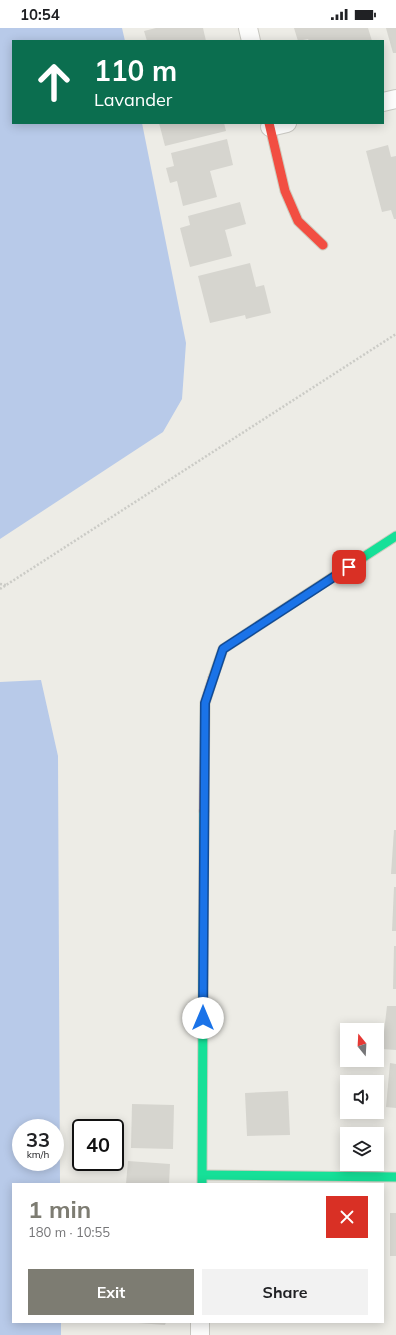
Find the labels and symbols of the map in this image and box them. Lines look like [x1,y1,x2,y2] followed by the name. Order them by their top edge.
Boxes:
[332,550,366,584] pin
[182,997,224,1039] position arrow
[340,1023,384,1067] north arrow
[72,1119,124,1171] speed limit sign: 40

